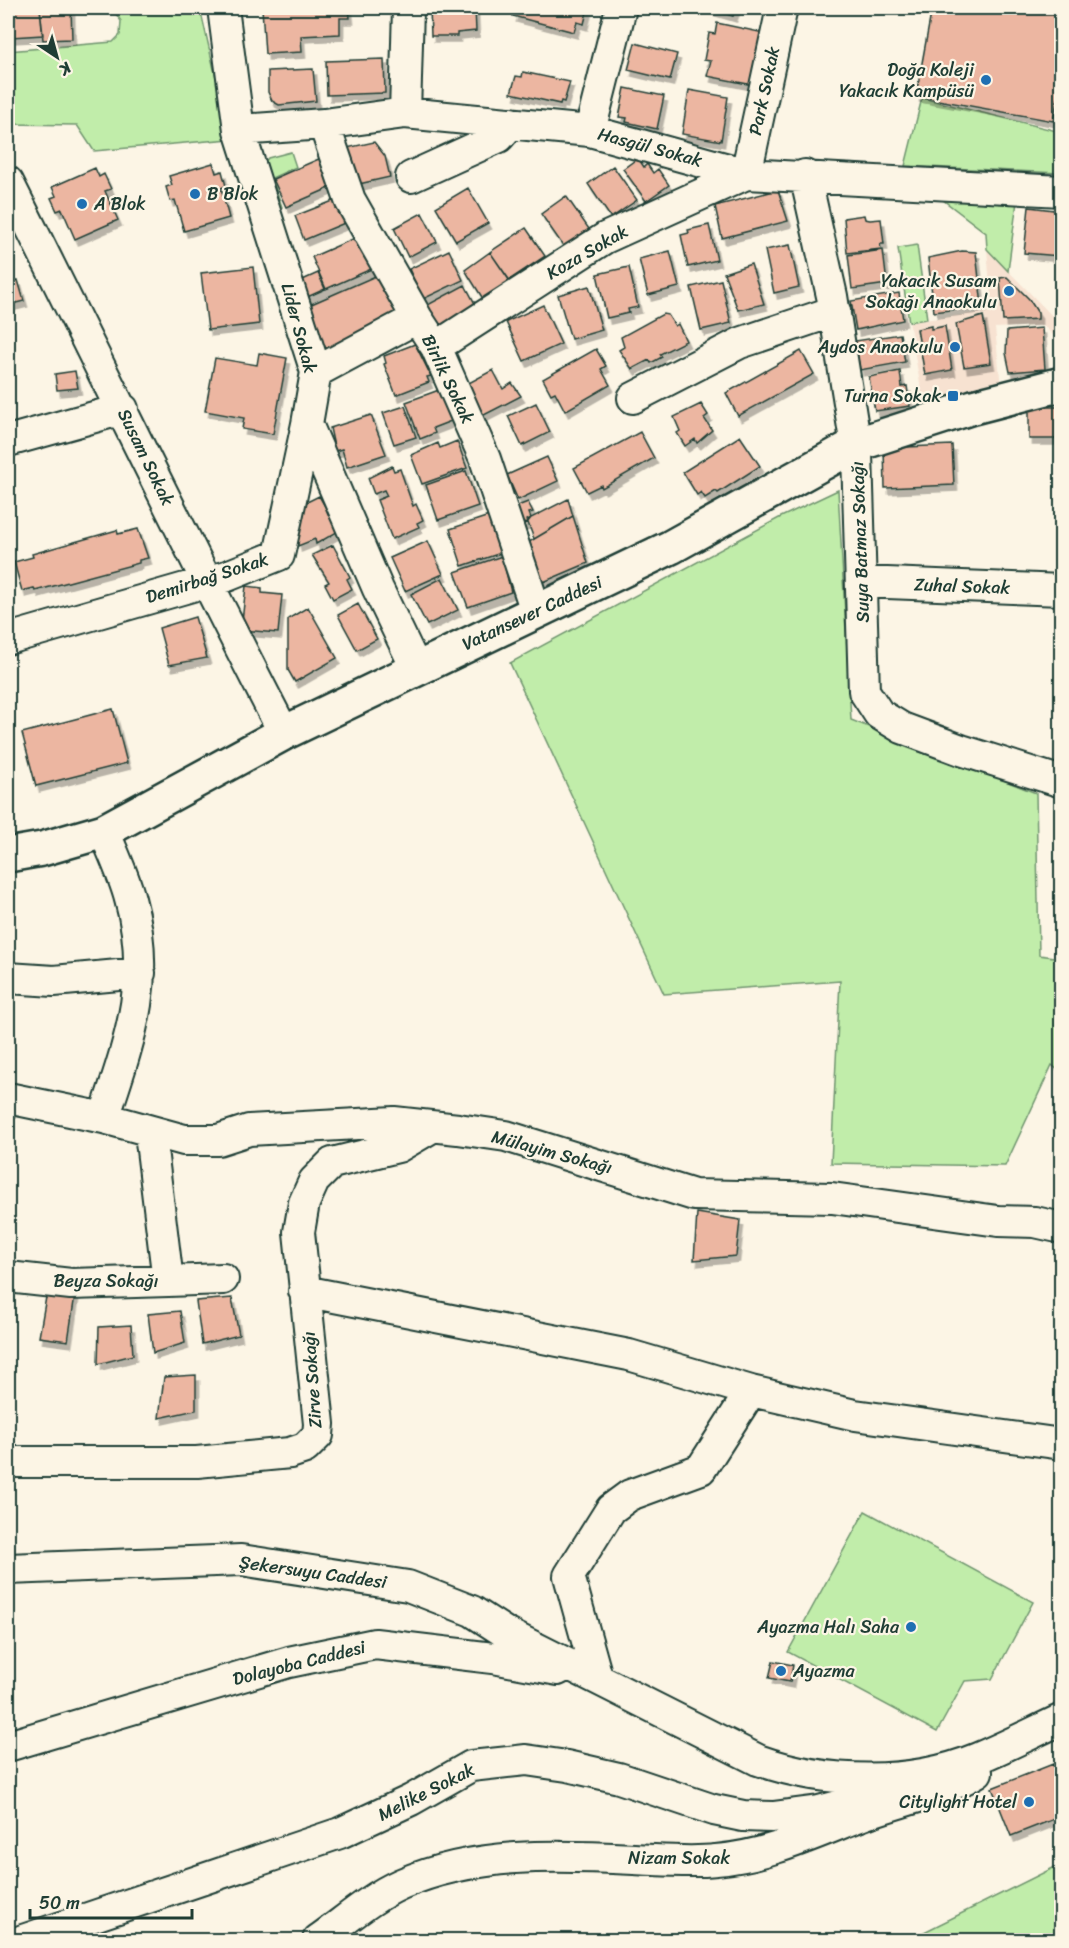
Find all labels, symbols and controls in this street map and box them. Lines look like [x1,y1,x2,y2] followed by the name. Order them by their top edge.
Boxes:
[27,27,87,87] north arrow
[739,43,789,138] street label: Park Sokak
[52,54,79,84] text: K
[839,54,975,107] place label: Doğa Koleji Yakacık Kampüsü
[979,73,993,87] marker: Doğa Koleji Yakacık Kampüsü
[594,118,706,176] street label: Hasgül Sokak
[207,178,259,210] place label: B Blok
[188,187,202,201] marker: B Blok
[93,188,146,220] place label: A Blok
[75,197,89,211] marker: A Blok
[540,215,634,289] street label: Koza Sokak
[866,265,997,318] place label: Yakacık Susam Sokağı Anaokulu
[272,279,327,377] street label: Lider Sokak
[1002,284,1016,298] marker: Yakacık Susam Sokağı Anaokulu
[412,329,484,430] street label: Birlik Sokak
[817,331,943,363] place label: Aydos Anaokulu
[948,340,962,354] marker: Aydos Anaokulu
[844,380,941,412] place label: Turna Sokak
[946,389,960,403] marker: Turna Sokak
[109,403,184,512] street label: Susam Sokak
[841,461,879,623] street label: Suya Batmaz Sokağı
[142,543,273,613] street label: Demirbağ Sokak
[456,566,609,660] street label: Vatansever Caddesi
[913,568,1011,604] street label: Zuhal Sokak
[488,1120,616,1184] street label: Mülayim Sokağı
[53,1265,159,1297] street label: Beyza Sokağı
[293,1330,331,1430] street label: Zirve Sokağı
[237,1546,390,1598] street label: Şekersuyu Caddesi
[756,1611,900,1643] place label: Ayazma Halı Saha
[904,1620,918,1634] marker: Ayazma Halı Saha
[229,1631,370,1695] street label: Dolayoba Caddesi
[792,1655,856,1687] place label: Ayazma
[774,1664,788,1678] marker: Ayazma
[372,1754,481,1830] street label: Melike Sokak
[899,1786,1018,1818] place label: Citylight Hotel
[1022,1795,1036,1809] marker: Citylight Hotel
[628,1842,730,1874] street label: Nizam Sokak
[30,1882,192,1920] scale bar
[39,1887,80,1919] text: 50 m

